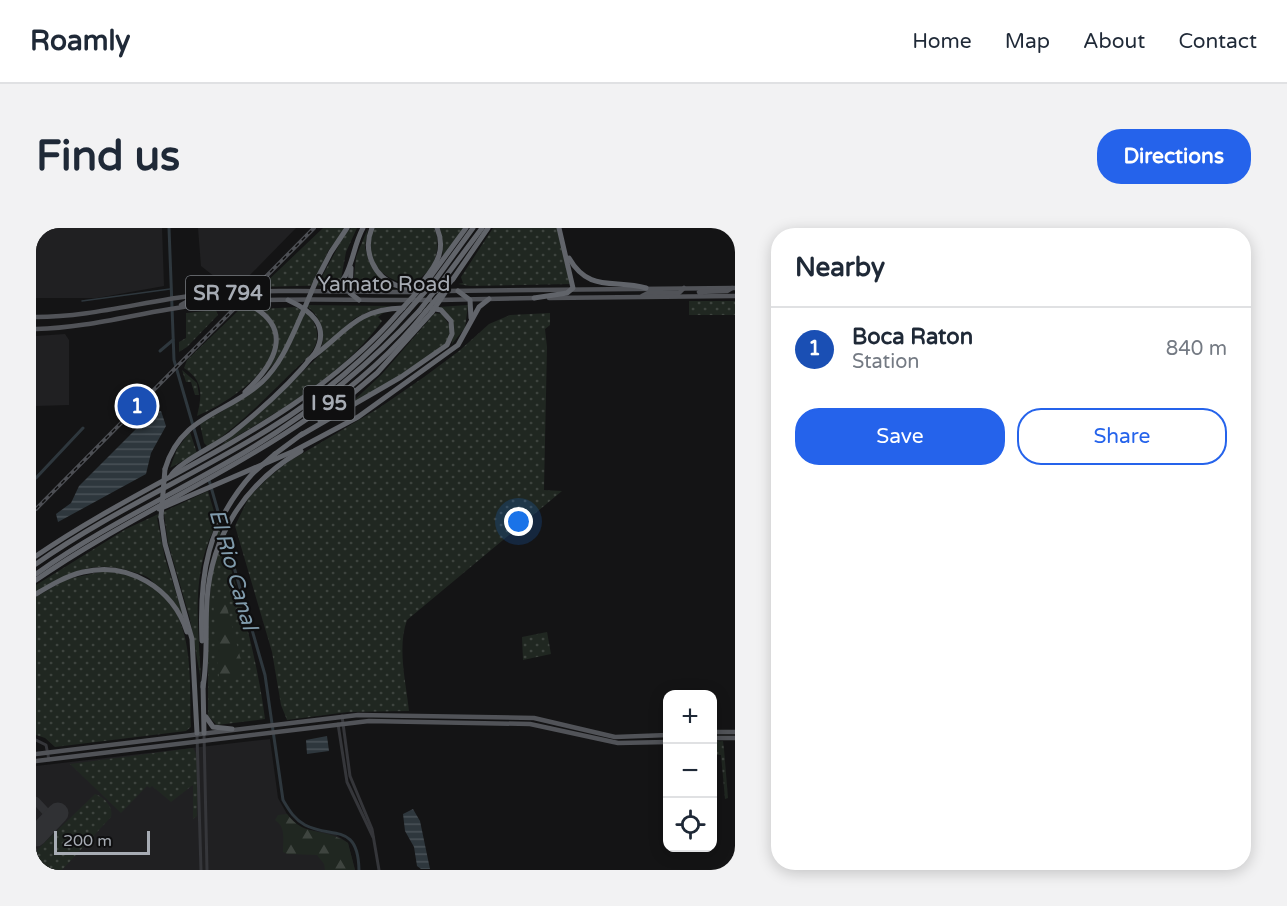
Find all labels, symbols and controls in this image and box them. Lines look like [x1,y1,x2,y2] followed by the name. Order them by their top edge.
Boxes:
[30,24,130,58] text: Roamly
[912,29,972,54] text: Home
[1005,29,1050,54] text: Map
[1083,29,1145,54] text: About
[1178,29,1257,54] text: Contact
[1097,129,1251,184] button: Directions
[36,131,180,182] text: Find us
[795,252,885,283] text: Nearby
[317,272,451,297] street label: Yamato Road
[186,276,270,310] road number: SR 794
[852,324,973,350] text: Boca Raton
[808,337,821,361] text: 1
[1166,337,1227,361] text: 840 m
[852,350,919,374] text: Station
[118,384,156,429] pin: 1
[304,386,354,420] road number: I 95
[795,408,1005,465] button: Save
[1017,408,1227,465] button: Share
[203,506,263,635] water label: El Rio Canal
[504,507,533,536] your location
[663,690,717,852] map controls
[663,690,717,744] button: +
[663,744,717,798] button: −
[663,798,717,852] button: locate
[54,828,150,856] scale bar
[63,831,112,851] text: 200 m

